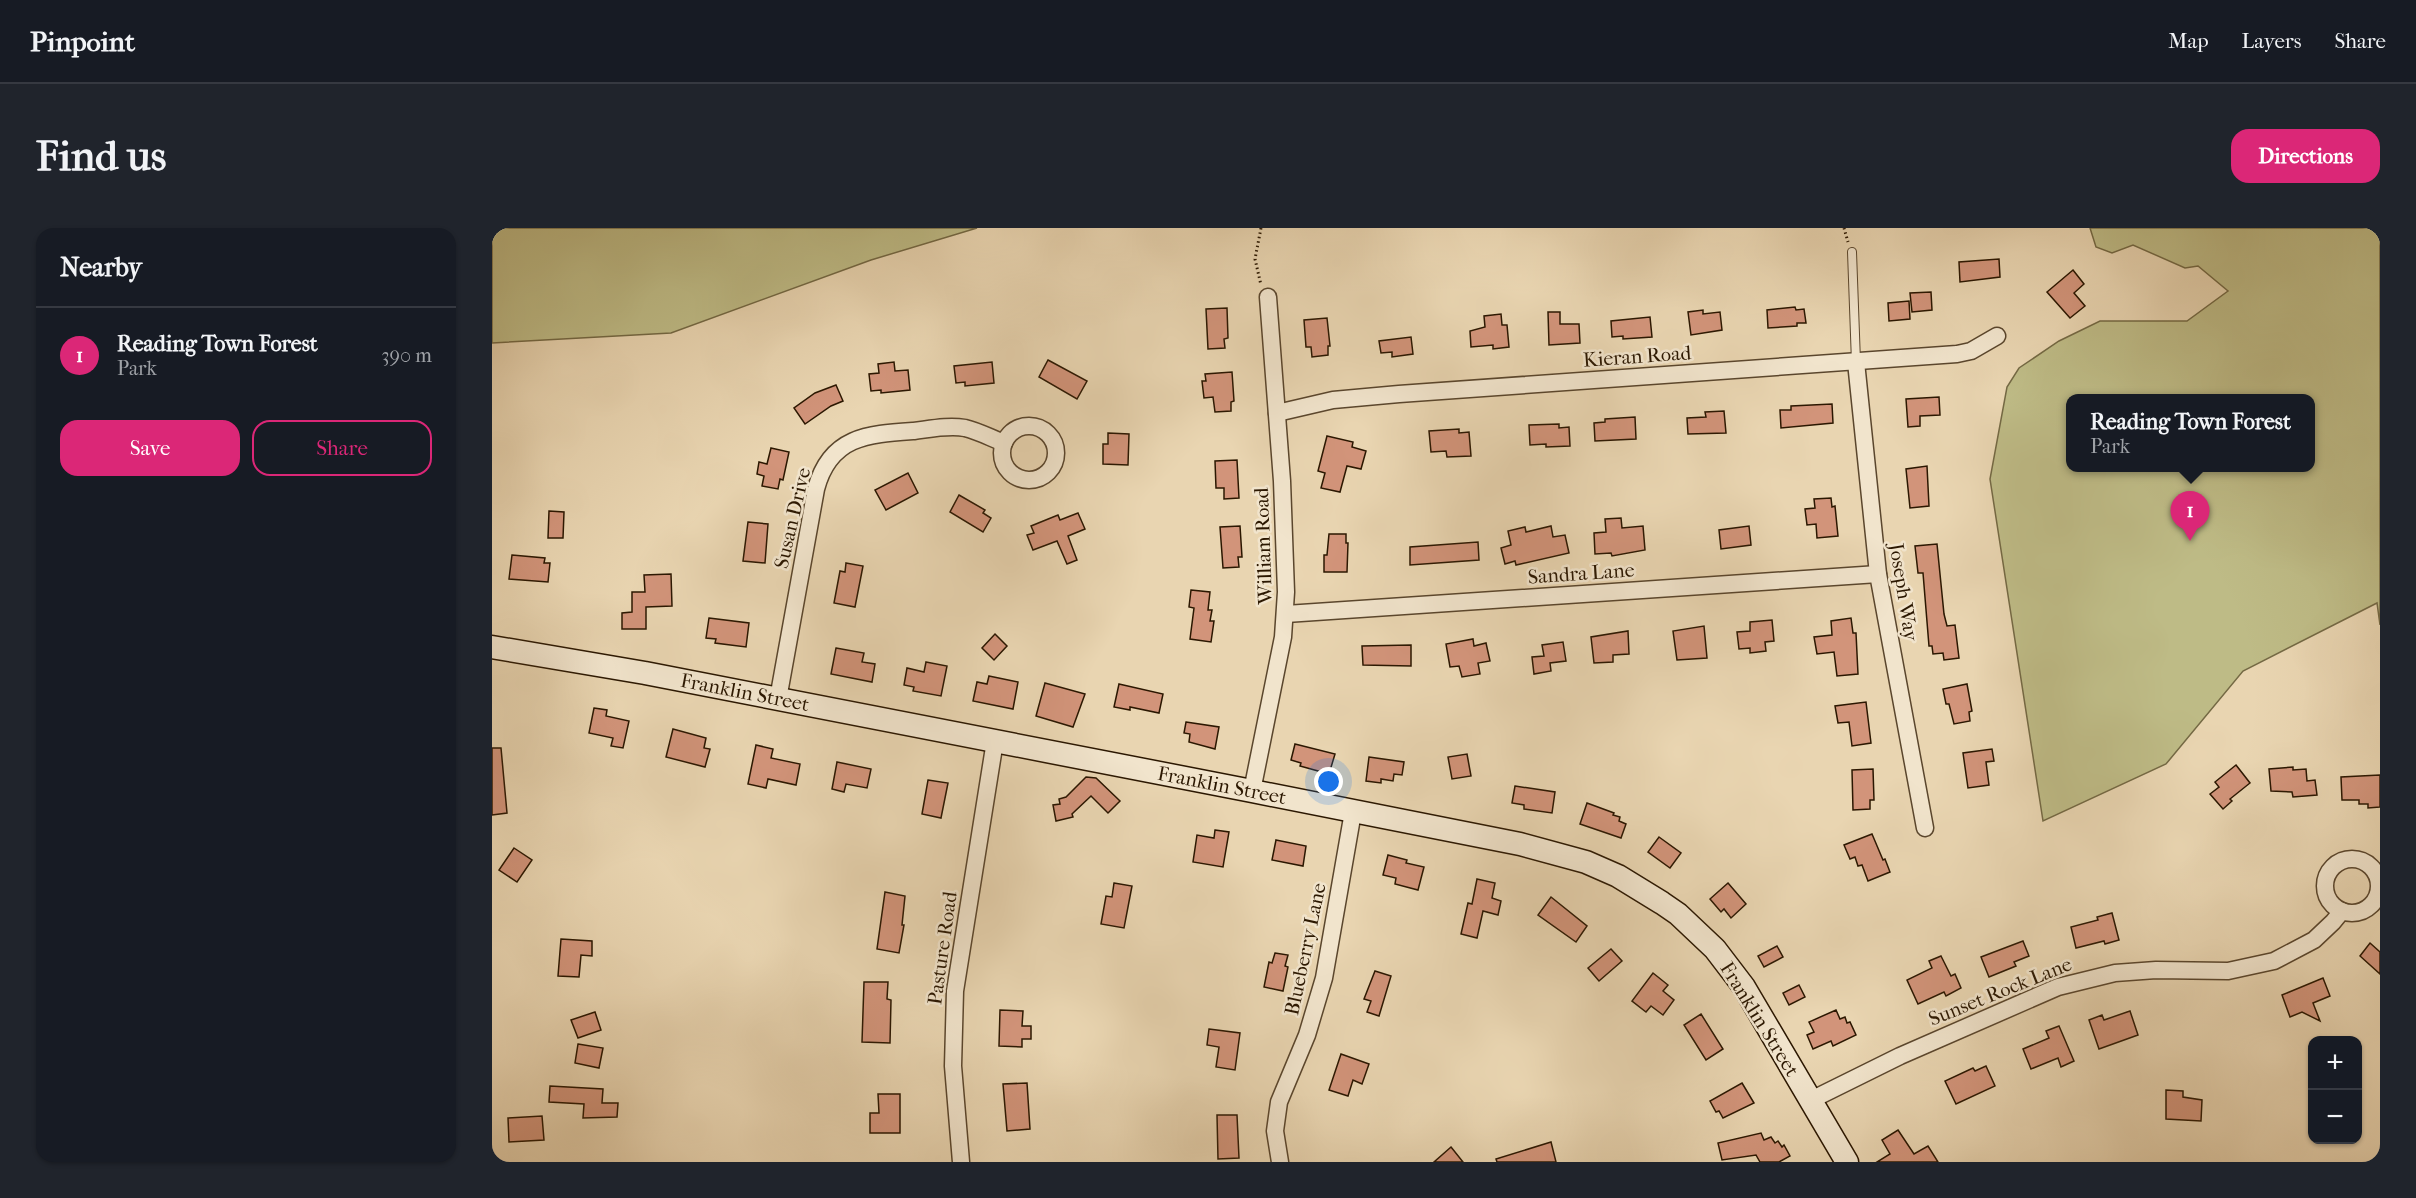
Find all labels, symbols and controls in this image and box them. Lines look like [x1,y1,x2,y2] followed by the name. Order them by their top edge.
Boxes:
[30,25,135,58] text: Pinpoint
[2168,29,2209,53] text: Map
[2242,29,2301,53] text: Layers
[2334,29,2386,53] text: Share
[2231,129,2380,183] button: Directions
[36,132,166,181] text: Find us
[60,252,142,283] text: Nearby
[117,331,318,357] text: Reading Town Forest
[1582,341,1693,372] street label: Kieran Road
[76,344,83,367] text: 1
[381,344,432,367] text: 390 m
[117,357,157,380] text: Park
[2066,394,2315,472] popup
[2090,409,2291,435] text: Reading Town Forest
[60,420,240,476] button: Save
[252,420,432,476] button: Share
[2090,435,2130,458] text: Park
[770,465,815,571] street label: Susan Drive
[1250,486,1277,606] street label: William Road
[2170,492,2210,541] pin: 1
[1884,540,1923,644] street label: Joseph Way
[1527,558,1635,589] street label: Sandra Lane
[679,669,811,716] street label: Franklin Street
[1156,762,1288,809] street label: Franklin Street
[1314,767,1343,796] your location
[1280,881,1331,1017] street label: Blueberry Lane
[923,889,962,1006] street label: Pasture Road
[1925,952,2075,1031] street label: Sunset Rock Lane
[1715,958,1804,1081] street label: Franklin Street
[2308,1036,2362,1144] map controls
[2308,1036,2362,1090] button: +
[2308,1090,2362,1144] button: −

